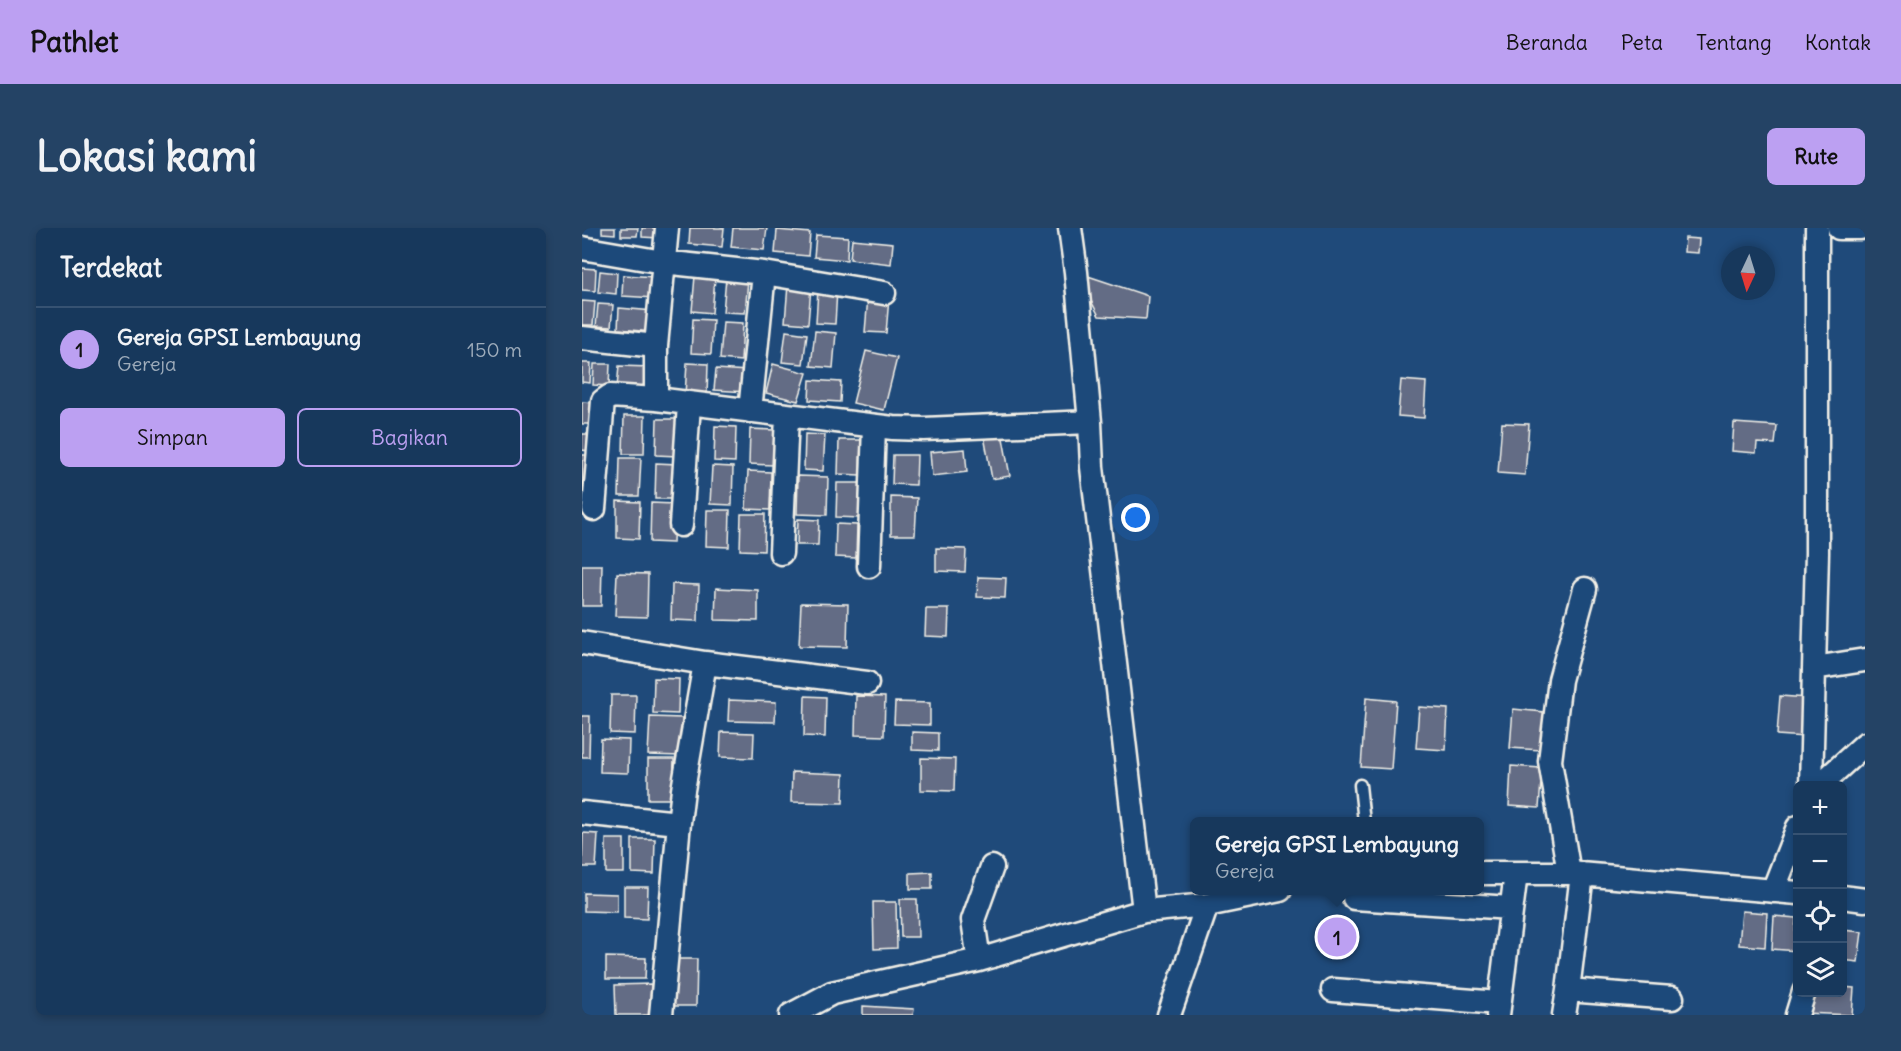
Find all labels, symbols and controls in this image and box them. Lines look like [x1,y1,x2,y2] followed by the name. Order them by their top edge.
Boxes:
[30,24,119,60] text: Pathlet
[1506,29,1588,56] text: Beranda
[1621,29,1663,56] text: Peta
[1696,29,1772,56] text: Tentang
[1805,29,1871,56] text: Kontak
[1767,128,1865,185] button: Rute
[36,130,257,182] text: Lokasi kami
[1721,246,1775,300] north arrow
[60,251,162,284] text: Terdekat
[117,323,361,351] text: Gereja GPSI Lembayung
[76,337,83,362] text: 1
[467,337,522,362] text: 150 m
[117,351,176,376] text: Gereja
[60,408,285,467] button: Simpan
[297,408,522,467] button: Bagikan
[1121,503,1150,532] your location
[1793,781,1847,997] map controls
[1793,781,1847,835] button: +
[1190,817,1484,895] popup
[1215,830,1459,858] text: Gereja GPSI Lembayung
[1793,835,1847,889] button: −
[1215,858,1274,883] text: Gereja
[1793,889,1847,943] button: locate
[1318,914,1356,960] pin: 1
[1793,943,1847,997] button: layers

